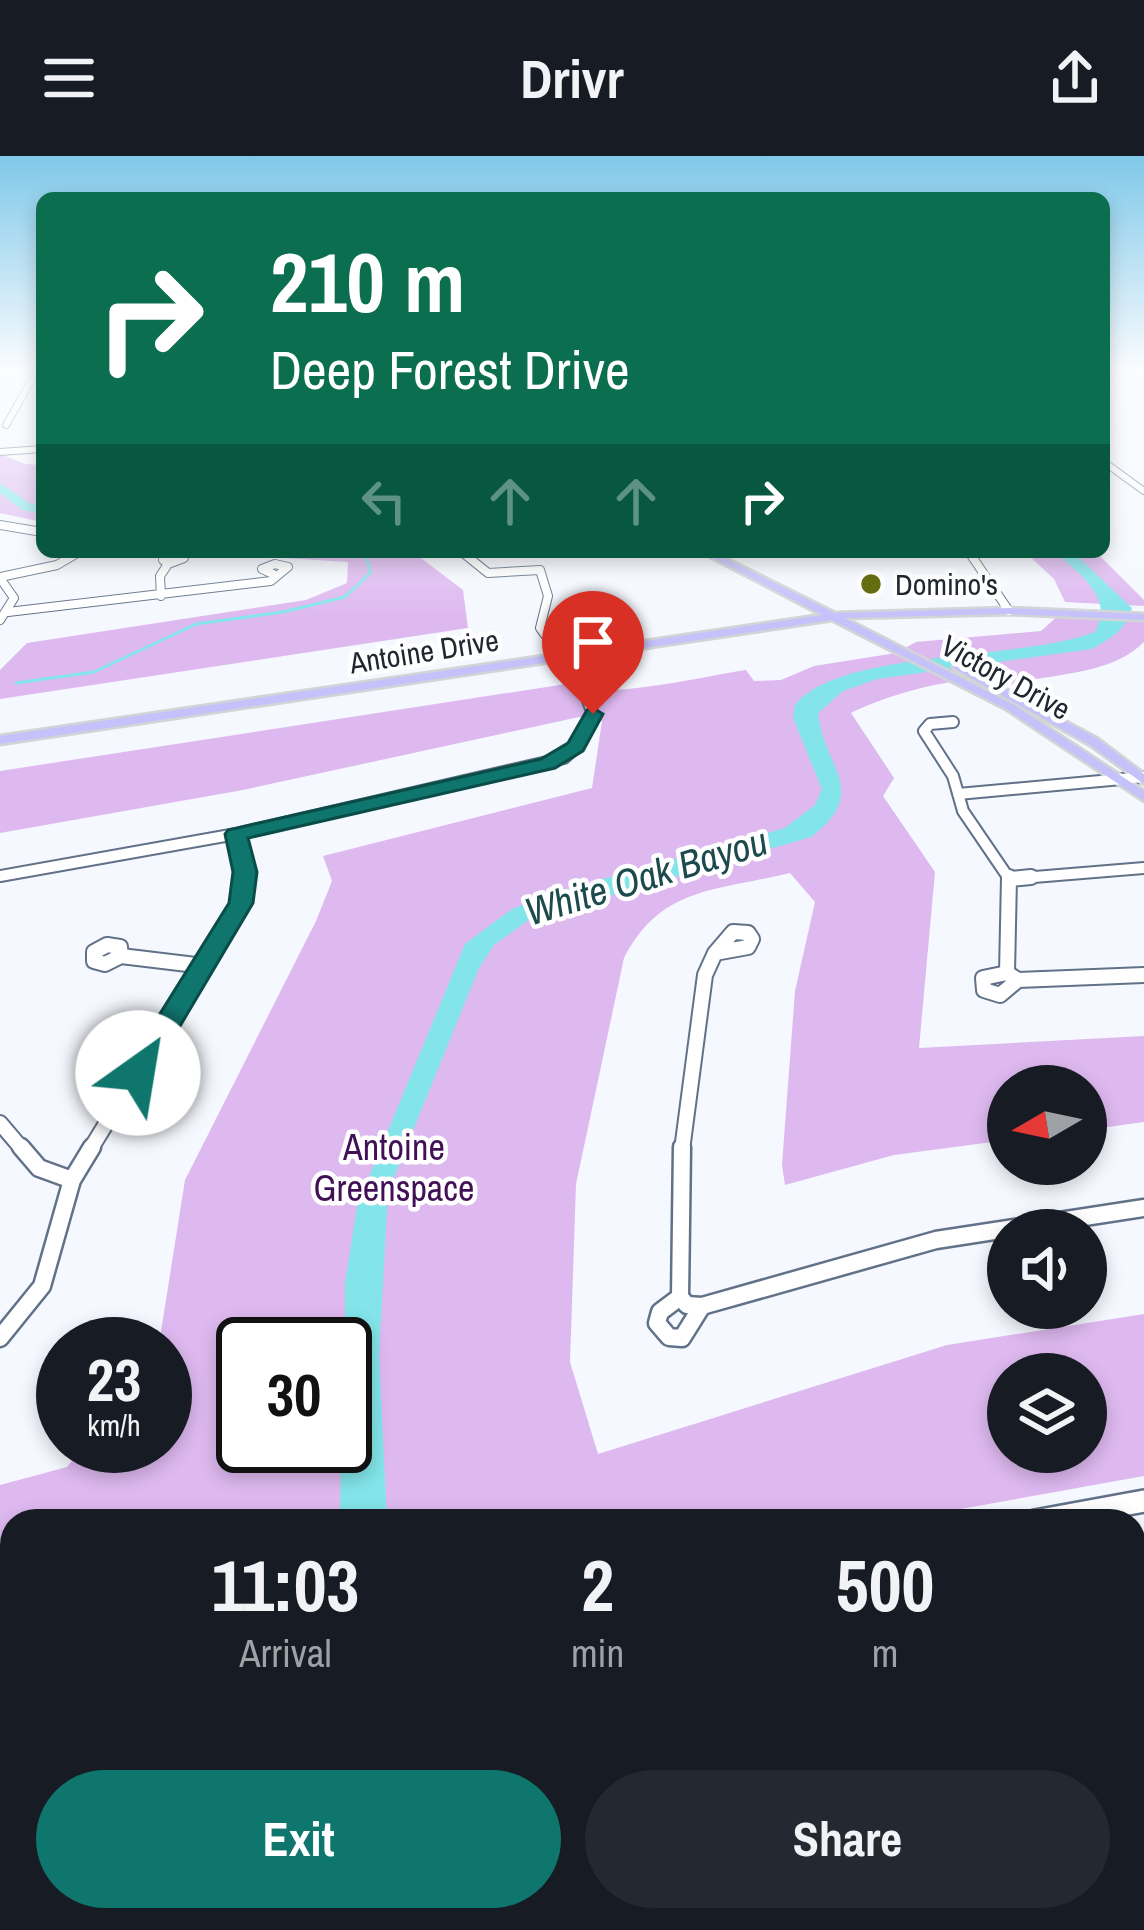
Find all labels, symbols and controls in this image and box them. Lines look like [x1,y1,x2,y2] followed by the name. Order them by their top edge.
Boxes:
[520,42,624,115] text: Drivr
[36,45,102,111] icon: menu
[1042,45,1108,111] icon: share
[270,225,465,338] text: 210 m
[72,240,228,396] icon: right
[270,333,630,406] text: Deep Forest Drive
[351,468,417,534] icon: left
[477,468,543,534] icon: ahead
[603,468,669,534] icon: ahead
[729,468,795,534] icon: right
[895,564,998,604] place label: Domino's
[858,571,884,597] marker: Domino's
[542,591,644,714] pin
[560,609,626,675] icon: arrive
[346,619,501,683] street label: Antoine Drive
[934,625,1078,729] street label: Victory Drive
[519,814,773,938] water label: White Oak Bayou
[75,1010,201,1136] position arrow
[987,1065,1107,1185] north arrow
[987,1065,1107,1473] map controls
[314,1123,474,1212] park label: Antoine Greenspace
[987,1209,1107,1329] button: sound
[216,1317,372,1473] speed limit sign: 30
[87,1339,141,1420] text: 23
[987,1353,1107,1473] button: layers
[87,1405,141,1445] text: km/h
[212,1536,359,1633] text: 11:03
[581,1536,614,1633] text: 2
[836,1536,934,1633] text: 500
[239,1627,332,1679] text: Arrival
[571,1627,624,1679] text: min
[872,1627,898,1679] text: m
[36,1770,561,1908] button: Exit
[585,1770,1110,1908] button: Share

